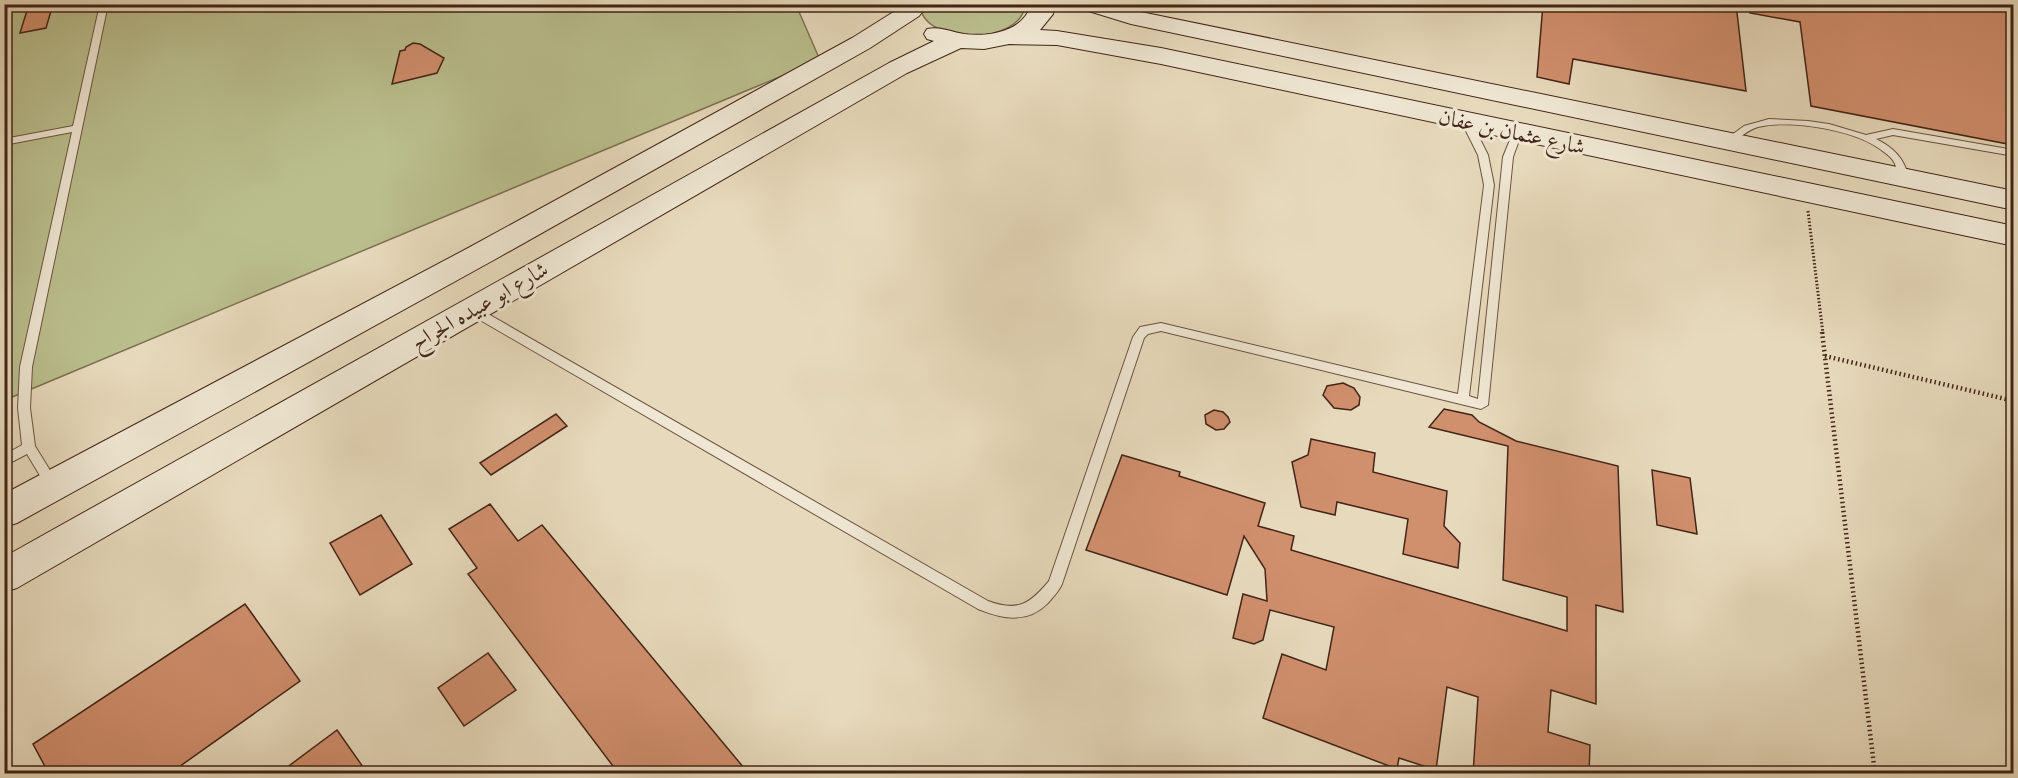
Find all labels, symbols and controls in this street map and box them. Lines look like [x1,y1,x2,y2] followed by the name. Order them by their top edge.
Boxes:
[1435,104,1587,165] street label: شارع عثمان بن عفان
[406,256,556,361] street label: شارع ابو عبيده الجراح

